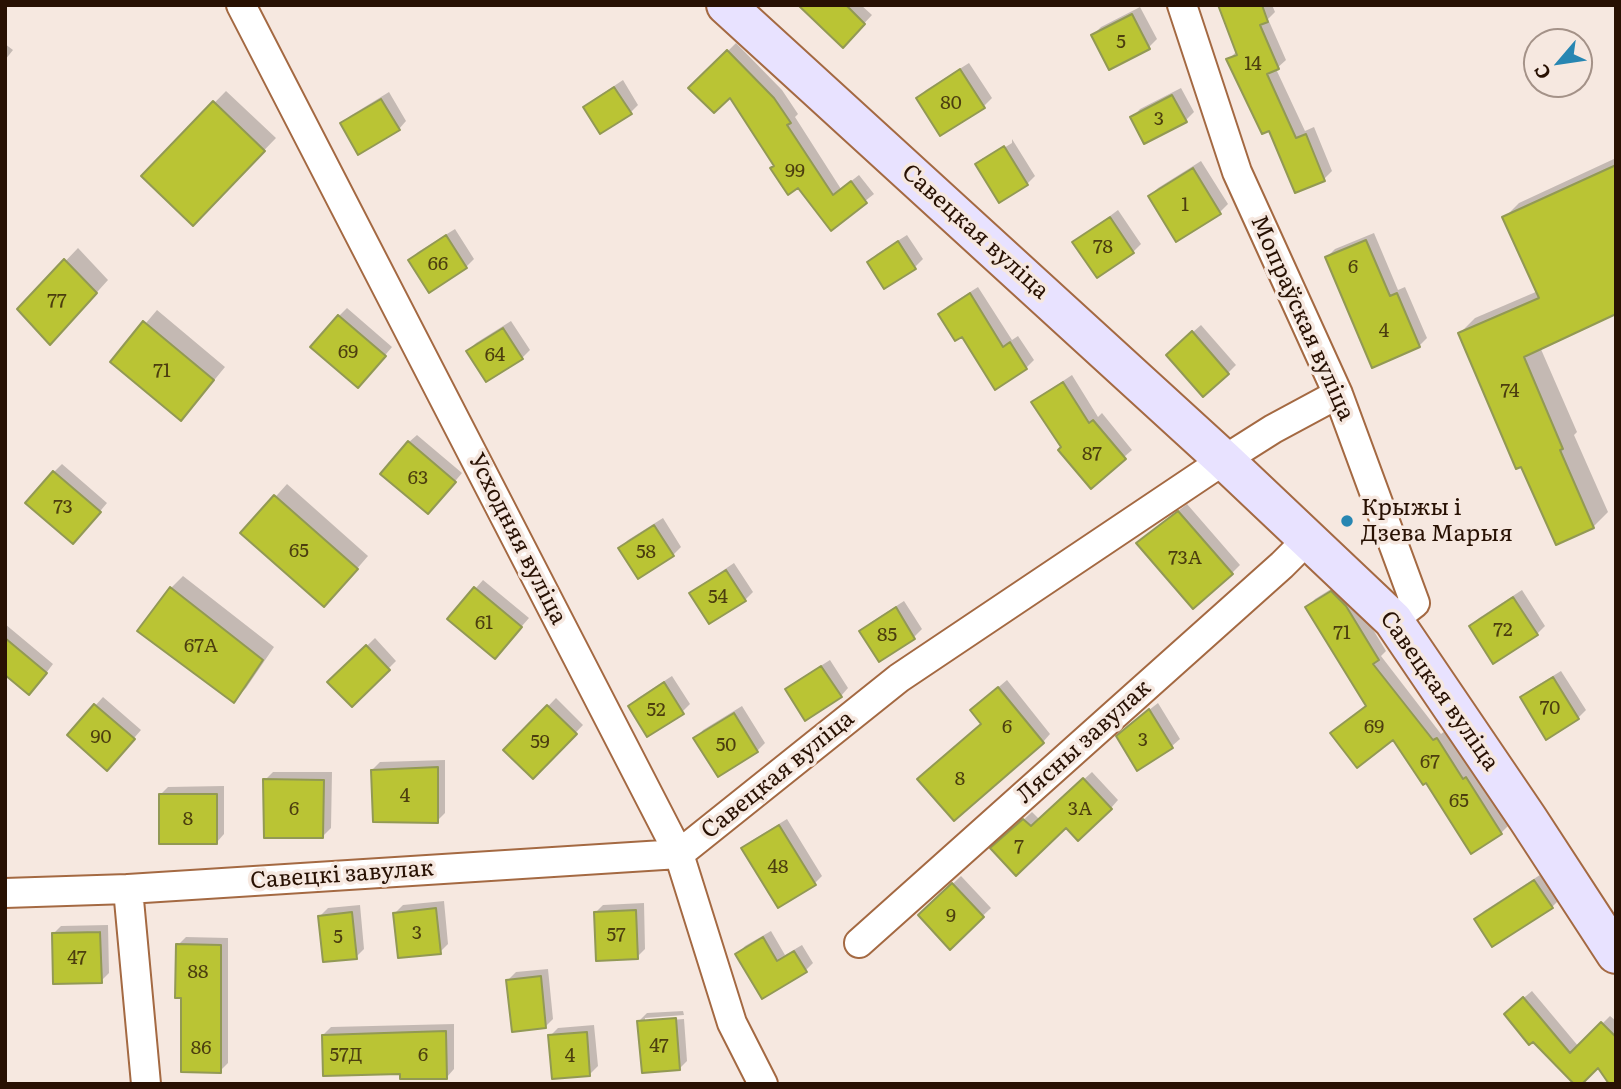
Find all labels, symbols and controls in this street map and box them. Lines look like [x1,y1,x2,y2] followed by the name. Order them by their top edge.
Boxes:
[1523,28,1593,98] north arrow
[1116,31,1126,53] house number: 5
[1244,53,1262,75] house number: 14
[1526,60,1557,85] text: С
[940,92,962,114] house number: 80
[1154,108,1164,130] house number: 3
[896,159,1054,305] street label: Савецкая вуліца
[785,160,805,182] house number: 99
[1181,194,1189,216] house number: 1
[1244,211,1360,425] street label: Мопраўская вуліца
[1093,236,1113,258] house number: 78
[428,253,448,275] house number: 66
[1348,256,1358,278] house number: 6
[47,290,67,312] house number: 77
[1379,320,1389,342] house number: 4
[338,341,358,363] house number: 69
[485,344,505,366] house number: 64
[153,360,171,382] house number: 71
[1501,380,1519,402] house number: 74
[1082,443,1102,465] house number: 87
[462,449,572,629] street label: Усходняя вуліца
[408,467,428,489] house number: 63
[1361,494,1513,548] place label: Крыжы і Дзева Марыя
[53,496,73,518] house number: 73
[1339,513,1355,529] marker: Крыжы і Дзева Марыя
[289,540,309,562] house number: 65
[636,541,656,563] house number: 58
[1168,547,1202,569] house number: 73А
[708,586,728,608] house number: 54
[1374,606,1504,776] street label: Савецкая вуліца
[475,612,493,634] house number: 61
[1493,619,1513,641] house number: 72
[1333,622,1351,644] house number: 71
[877,624,897,646] house number: 85
[184,635,218,657] house number: 67А
[1011,674,1157,810] street label: Лясны завулак
[1540,697,1560,719] house number: 70
[646,699,666,721] house number: 52
[696,705,860,845] street label: Савецкая вуліца
[1002,716,1012,738] house number: 6
[1364,716,1384,738] house number: 69
[91,726,111,748] house number: 90
[1138,729,1148,751] house number: 3
[530,731,550,753] house number: 59
[716,734,736,756] house number: 50
[1420,751,1440,773] house number: 67
[955,768,965,790] house number: 8
[400,785,410,807] house number: 4
[1449,790,1469,812] house number: 65
[289,798,299,820] house number: 6
[1068,798,1092,820] house number: 3А
[183,808,193,830] house number: 8
[1014,836,1024,858] house number: 7
[249,855,435,895] street label: Савецкі завулак
[768,856,788,878] house number: 48
[946,905,956,927] house number: 9
[412,922,422,944] house number: 3
[606,924,626,946] house number: 57
[333,926,343,948] house number: 5
[67,947,87,969] house number: 47
[188,961,208,983] house number: 88
[649,1035,669,1057] house number: 47
[191,1037,211,1059] house number: 86
[330,1044,362,1066] house number: 57Д
[418,1044,428,1066] house number: 6
[565,1045,575,1067] house number: 4

